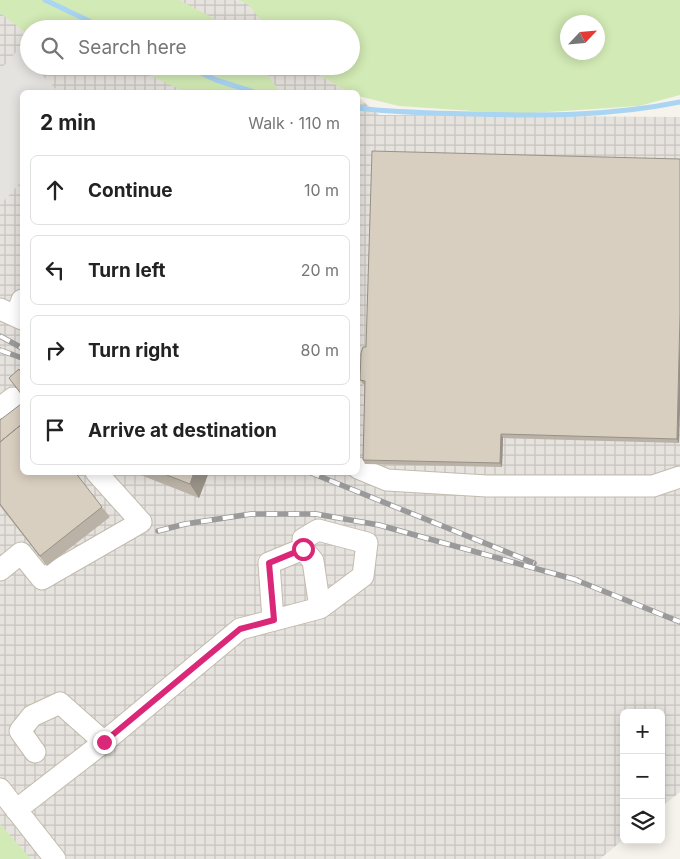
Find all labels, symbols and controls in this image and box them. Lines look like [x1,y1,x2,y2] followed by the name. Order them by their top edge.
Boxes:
[560,15,605,60] north arrow
[20,20,360,75] search box
[38,34,66,62] icon: search
[78,36,187,59] text: Search here
[40,110,96,135] text: 2 min
[248,113,340,133] text: Walk · 110 m
[41,176,69,204] icon: ahead
[88,179,173,202] text: Continue
[304,180,339,200] text: 10 m
[41,256,69,284] icon: left
[88,259,166,282] text: Turn left
[301,260,339,280] text: 20 m
[41,336,69,364] icon: right
[88,339,179,362] text: Turn right
[300,340,339,360] text: 80 m
[41,416,69,444] icon: arrive
[88,419,277,442] text: Arrive at destination
[292,538,315,561] route start
[620,709,665,844] map controls
[620,709,665,754] button: +
[93,731,116,754] route end
[620,754,665,799] button: −
[620,799,665,844] button: layers

